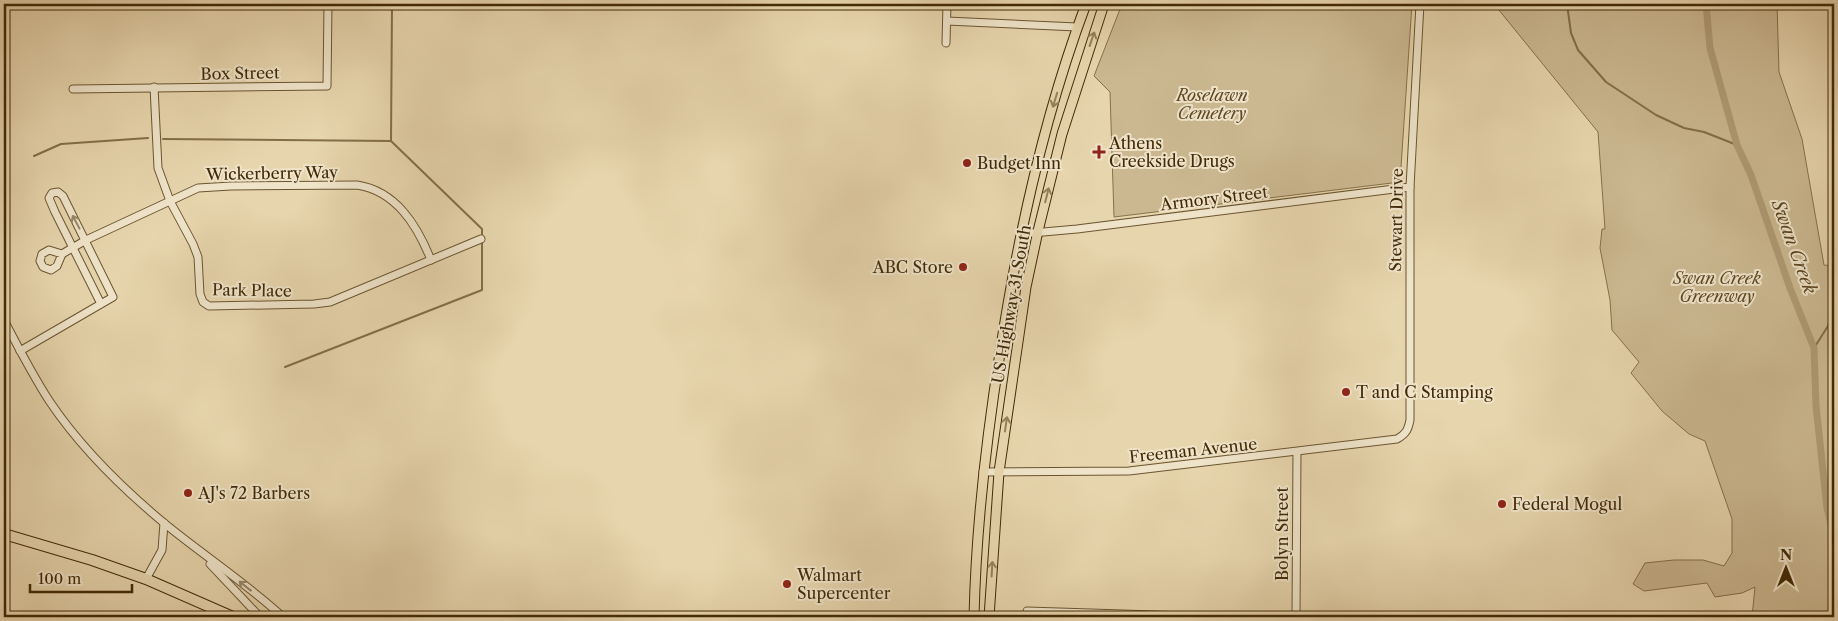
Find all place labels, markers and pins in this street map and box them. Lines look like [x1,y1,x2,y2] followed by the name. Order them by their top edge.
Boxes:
[1108,133,1235,171] place label: Athens Creekside Drugs
[1093,146,1105,158] marker: Athens Creekside Drugs
[977,153,1061,173] place label: Budget Inn
[961,157,973,169] marker: Budget Inn
[872,257,953,277] place label: ABC Store
[957,261,969,273] marker: ABC Store
[1356,382,1493,402] place label: T and C Stamping
[1340,386,1352,398] marker: T and C Stamping
[197,483,310,503] place label: AJ's 72 Barbers
[182,487,194,499] marker: AJ's 72 Barbers
[1512,494,1622,514] place label: Federal Mogul
[1496,498,1508,510] marker: Federal Mogul
[796,565,891,603] place label: Walmart Supercenter
[781,578,793,590] marker: Walmart Supercenter

